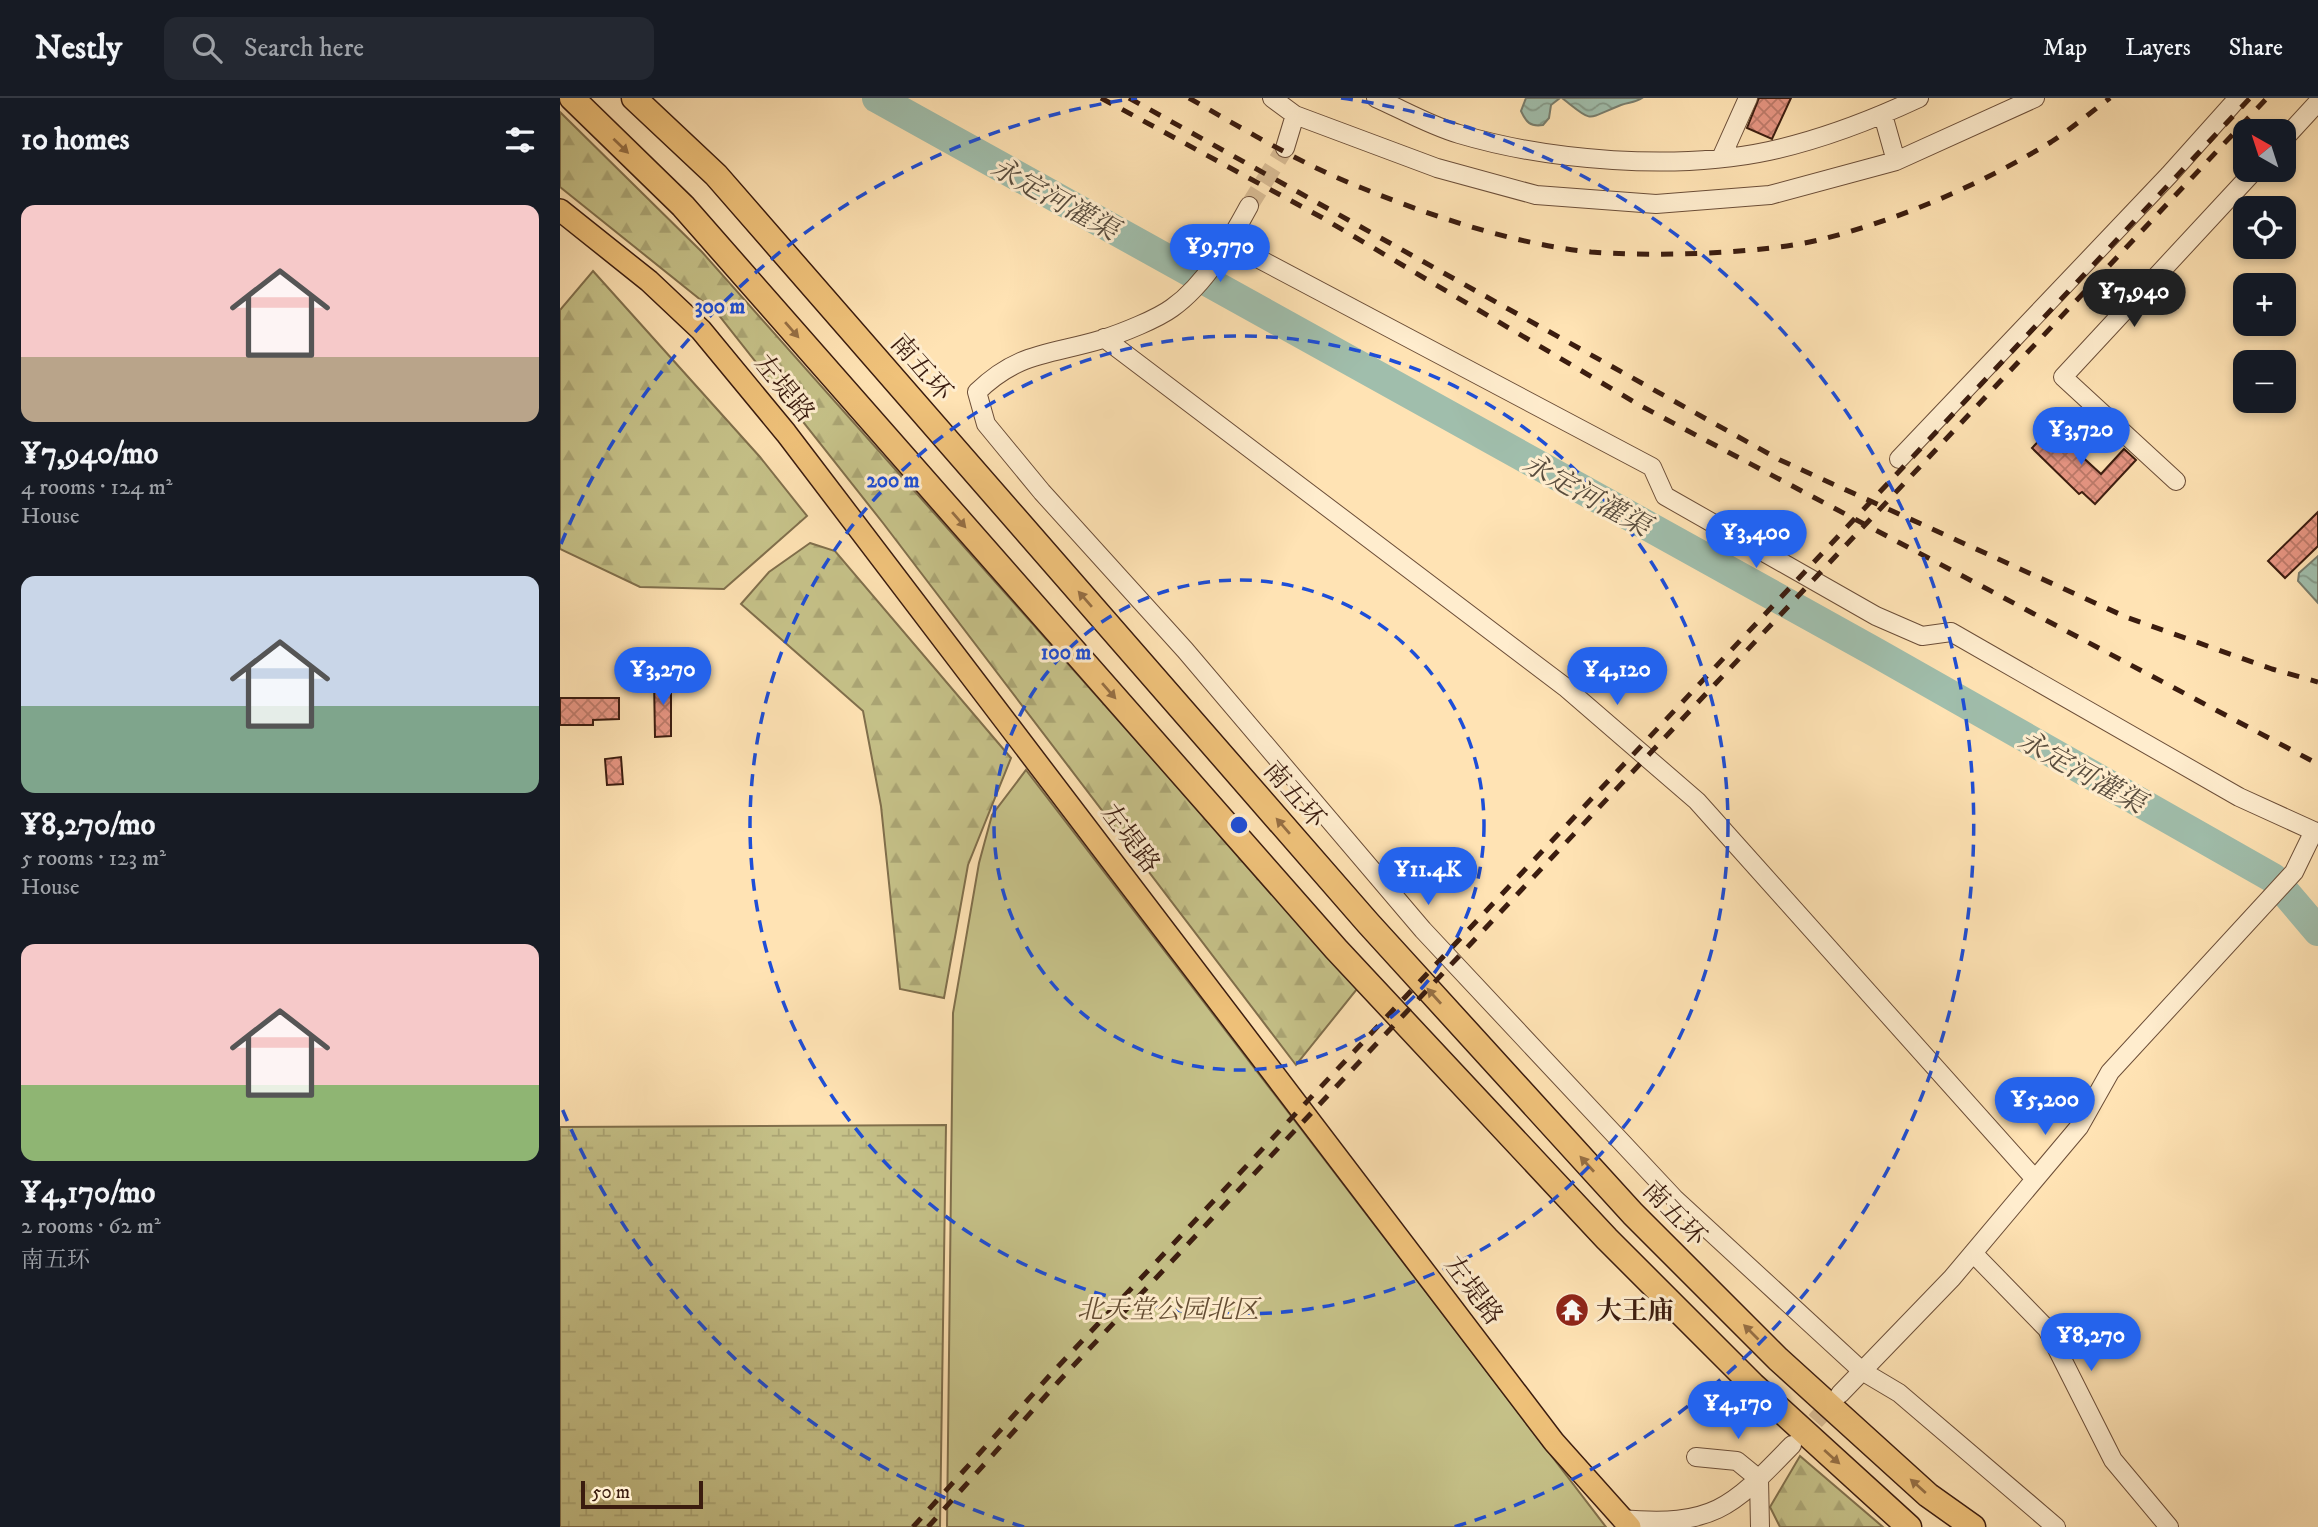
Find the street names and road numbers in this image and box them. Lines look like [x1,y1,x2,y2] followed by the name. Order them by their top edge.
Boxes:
[883,328,959,408] street label: 南五环
[746,348,821,430] street label: 左堤路
[1256,755,1332,835] street label: 南五环
[1093,798,1166,880] street label: 左堤路
[1635,1175,1713,1254] street label: 南五环
[1436,1250,1509,1332] street label: 左堤路

